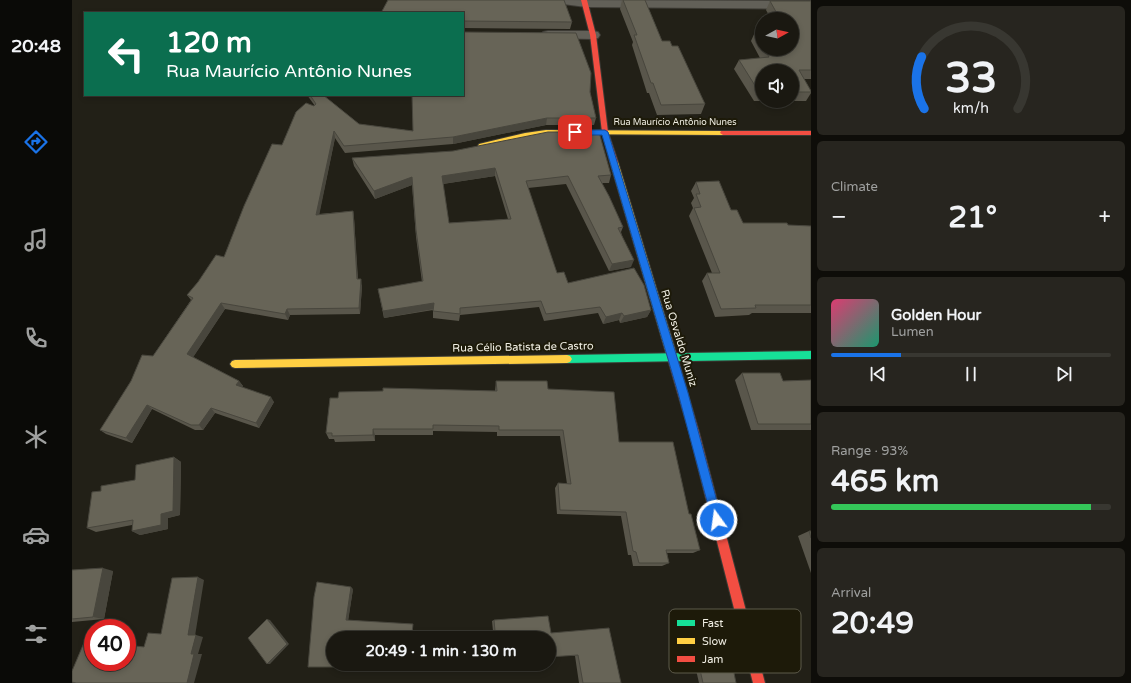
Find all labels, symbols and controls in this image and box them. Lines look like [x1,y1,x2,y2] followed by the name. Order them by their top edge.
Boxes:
[755,12,799,56] north arrow
[755,12,799,108] map controls
[166,26,252,60] text: 120 m
[100,28,152,80] icon: left
[11,35,61,57] text: 20:48
[945,54,997,104] text: 33
[166,60,412,82] text: Rua Maurício Antônio Nunes
[755,64,799,108] button: sound
[953,99,989,116] text: km/h
[558,115,592,149] pin
[614,117,736,128] street label: Rua Maurício Antônio Nunes
[564,121,586,143] icon: arrive
[22,128,50,156] icon: directions
[831,179,878,195] text: Climate
[948,199,997,236] text: 21°
[831,204,847,230] text: −
[1099,204,1111,230] text: +
[22,226,50,254] icon: music
[658,288,700,389] street label: Rua Osvaldo Muniz
[891,306,981,324] text: Golden Hour
[22,324,50,352] icon: phone
[891,324,934,340] text: Lumen
[452,339,594,355] street label: Rua Célio Batista de Castro
[867,363,889,385] icon: previous
[960,363,982,385] icon: pause
[1053,363,1075,385] icon: next
[22,423,50,451] icon: climate
[831,443,908,459] text: Range · 93%
[831,463,939,500] text: 465 km
[696,499,738,541] position arrow
[22,521,50,549] icon: car
[831,585,871,601] text: Arrival
[831,605,914,642] text: 20:49
[669,609,801,673] legend
[702,617,723,630] text: Fast
[84,619,136,671] speed limit sign: 40
[22,620,50,648] icon: filters
[702,635,727,648] text: Slow
[366,642,516,660] text: 20:49 · 1 min · 130 m
[702,653,723,666] text: Jam

